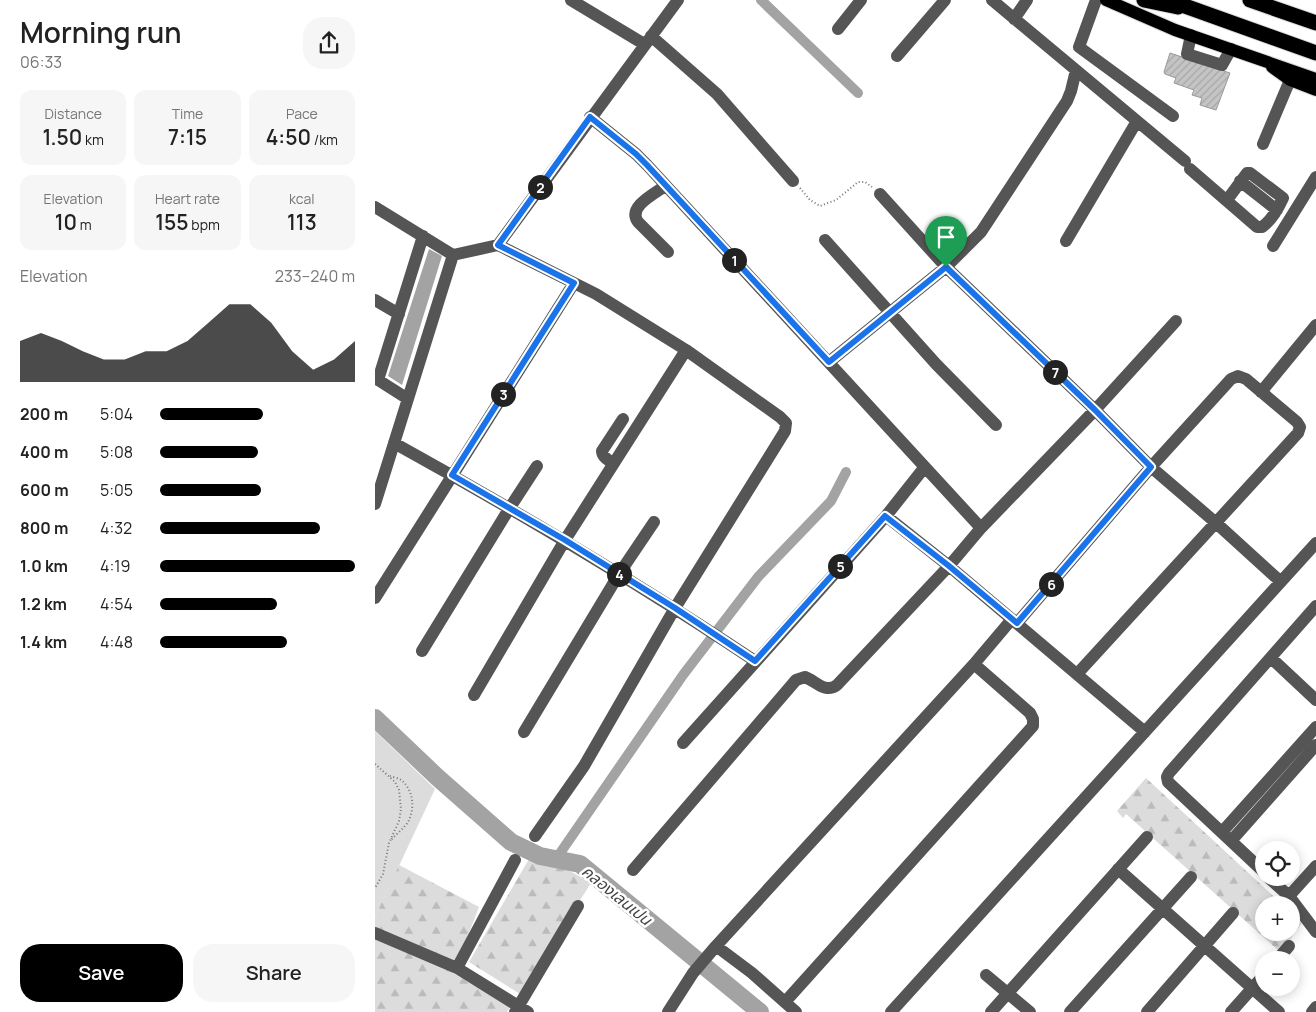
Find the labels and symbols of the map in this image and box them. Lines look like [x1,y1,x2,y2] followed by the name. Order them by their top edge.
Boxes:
[527,174,553,200] pin: 2
[925,216,967,267] pin
[721,248,747,272] pin: 1
[1043,360,1067,384] pin: 7
[491,382,515,406] pin: 3
[827,554,853,578] pin: 5
[607,562,631,586] pin: 4
[1039,572,1063,596] pin: 6
[577,860,658,931] water label: คลองเลนเปน

